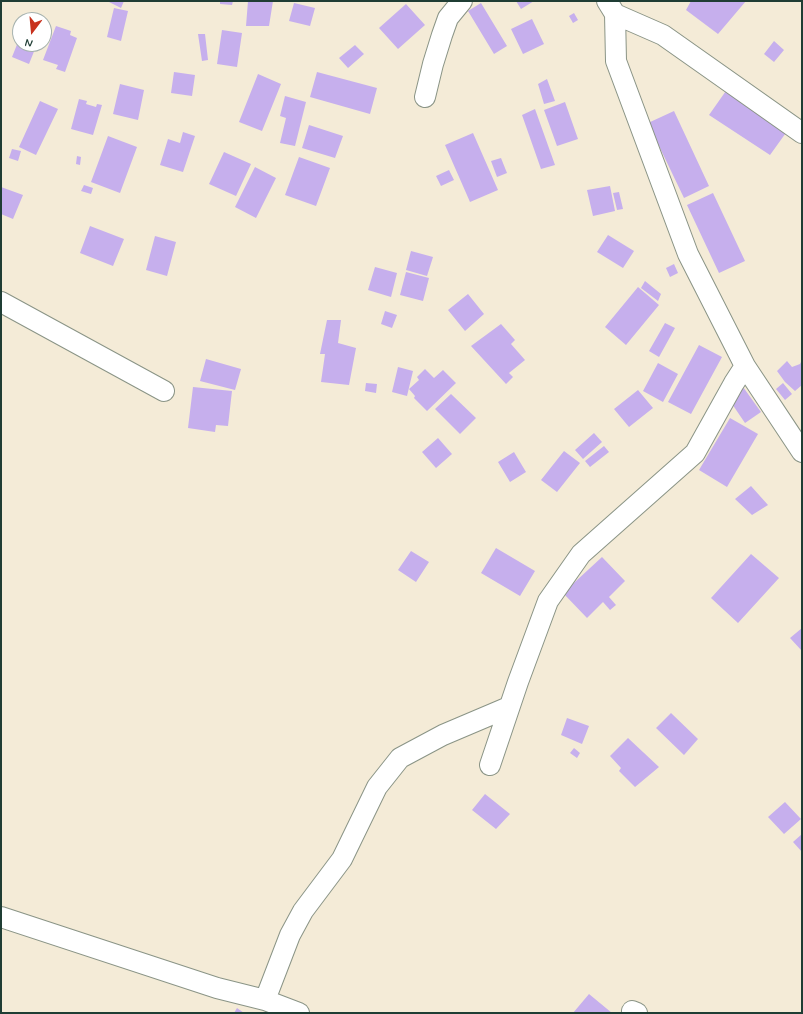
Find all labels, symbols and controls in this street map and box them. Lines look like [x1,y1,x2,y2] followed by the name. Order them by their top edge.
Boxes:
[12,12,52,52] north arrow
[24,35,34,50] text: N

